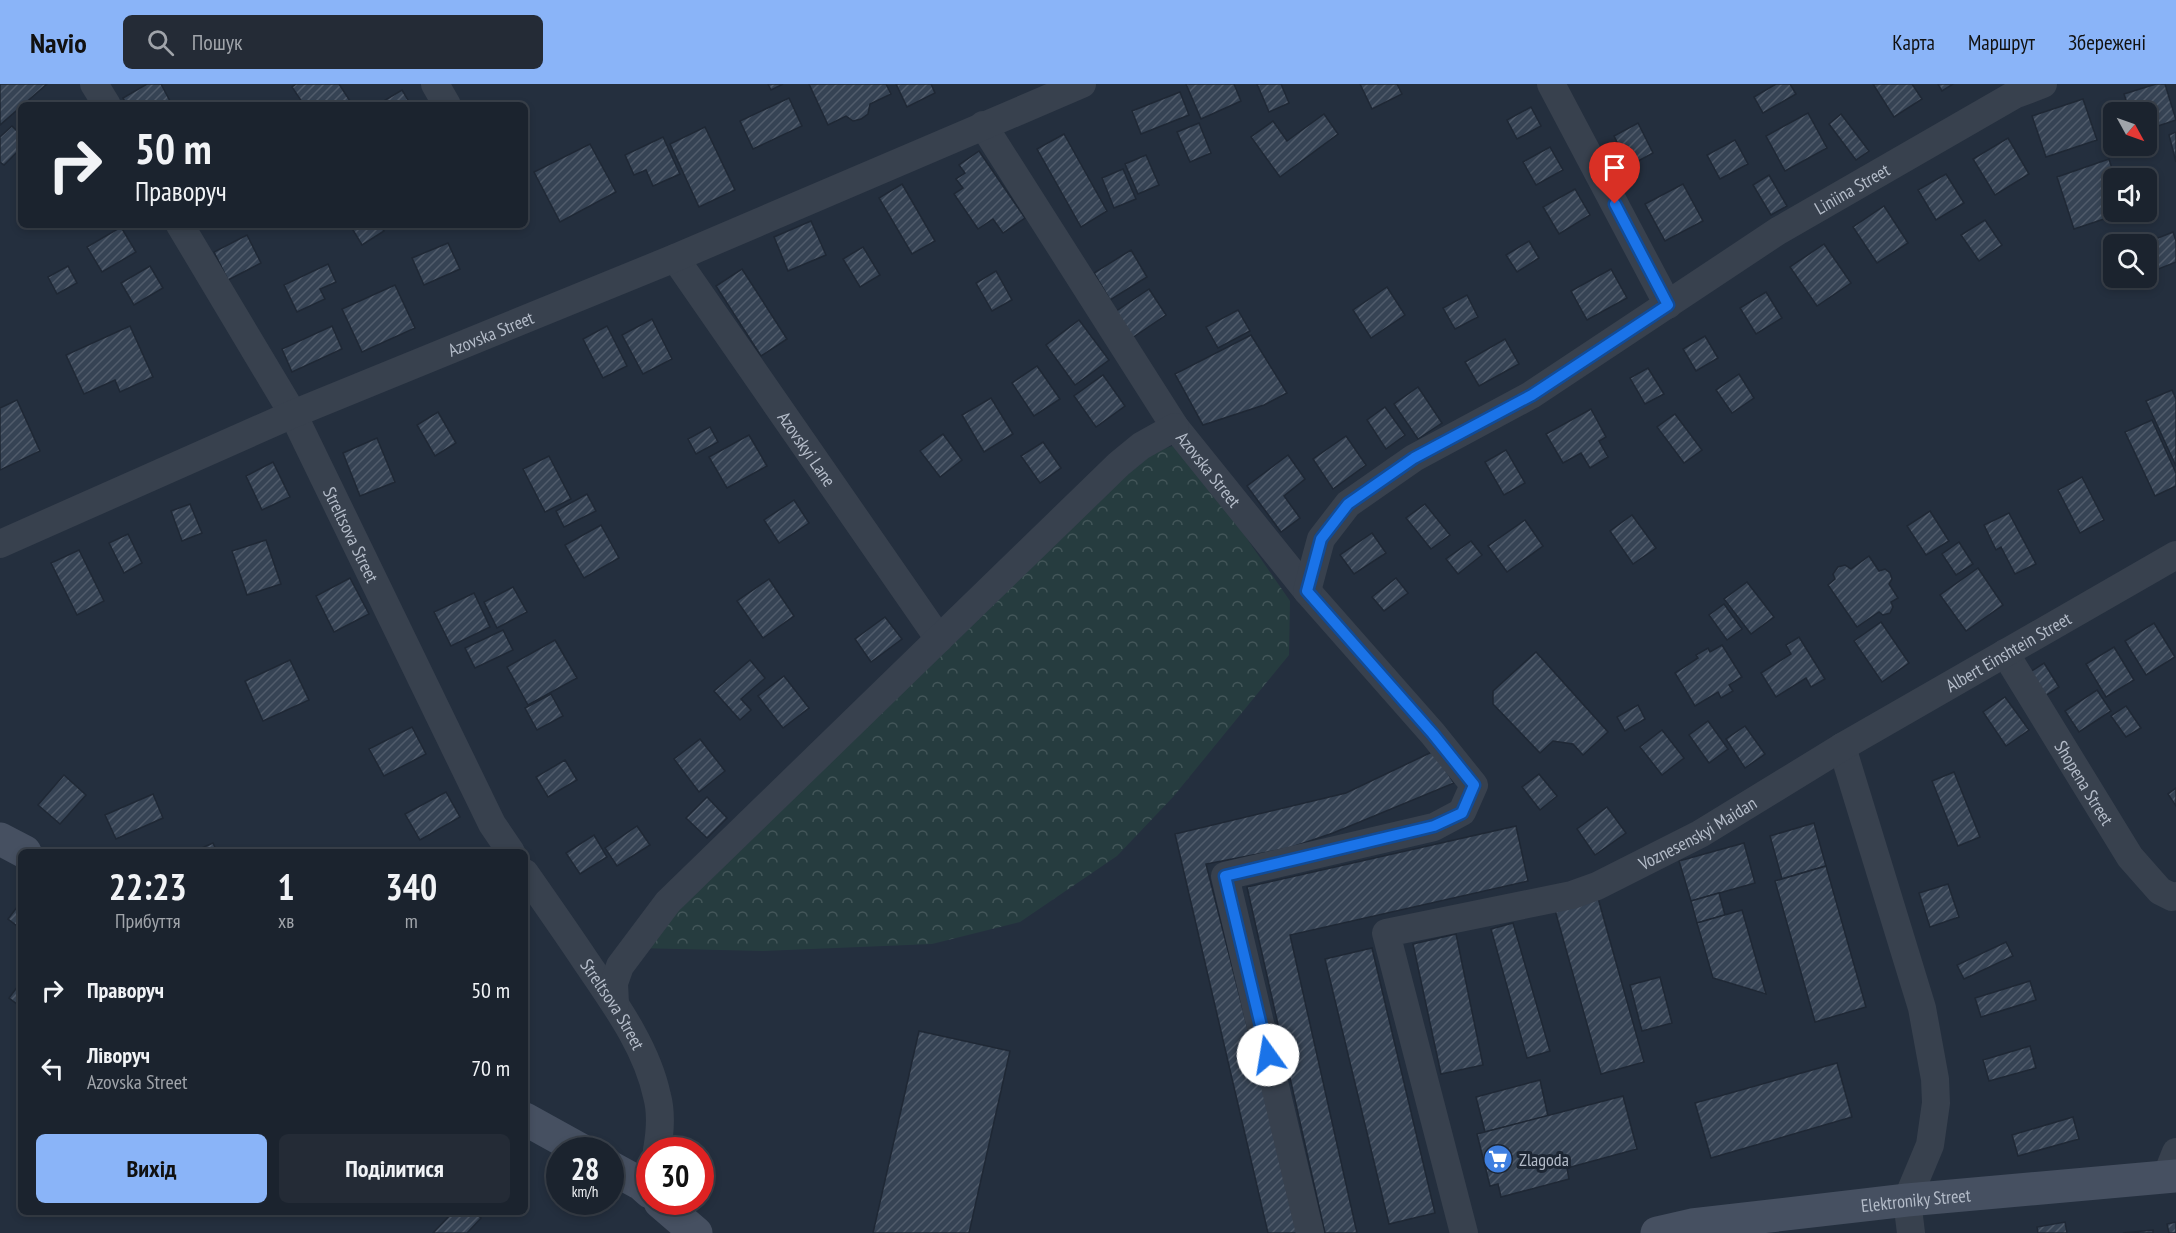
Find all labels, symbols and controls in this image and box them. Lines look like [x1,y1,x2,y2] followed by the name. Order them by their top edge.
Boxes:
[123,15,543,69] search box
[30,24,87,61] text: Navio
[144,26,177,59] icon: search
[192,28,243,56] text: Пошук
[1892,29,1935,56] text: Карта
[1968,29,2035,56] text: Маршрут
[2068,29,2146,56] text: Збережені
[2103,102,2157,156] north arrow
[2103,102,2157,288] map controls
[135,121,212,176] text: 50 m
[36,126,114,204] icon: right
[1589,142,1640,204] pin
[1598,151,1631,184] icon: arrive
[1810,158,1894,219] street label: Liniina Street
[2103,168,2157,222] button: sound
[135,174,227,208] text: Праворуч
[2103,234,2157,288] button: search
[444,306,537,361] street label: Azovska Street
[773,407,841,491] street label: Azovskyi Lane
[1172,427,1246,512] street label: Azovska Street
[319,483,384,586] street label: Streltsova Street
[1941,606,2075,697] street label: Albert Einshtein Street
[2050,736,2119,829] street label: Shopena Street
[1634,791,1761,875] street label: Voznesenskyi Maidan
[109,863,187,910] text: 22:23
[278,863,295,910] text: 1
[386,863,437,910] text: 340
[115,908,180,934] text: Прибуття
[278,908,294,934] text: хв
[405,908,418,934] text: m
[576,954,650,1053] street label: Streltsova Street
[36,974,69,1007] icon: right
[87,976,164,1004] text: Праворуч
[471,976,510,1004] text: 50 m
[1236,1023,1300,1087] position arrow
[87,1041,150,1069] text: Ліворуч
[36,1052,69,1085] icon: left
[471,1054,510,1082] text: 70 m
[87,1069,187,1095] text: Azovska Street
[36,1134,267,1203] button: Вихід
[279,1134,510,1203] button: Поділитися
[636,1137,714,1215] speed limit sign: 30
[1482,1143,1514,1175] supermarket icon: Zlagoda
[1519,1148,1569,1171] place label: Zlagoda
[571,1149,599,1188] text: 28
[572,1182,598,1201] text: km/h
[1860,1183,1972,1217] street label: Elektroniky Street

